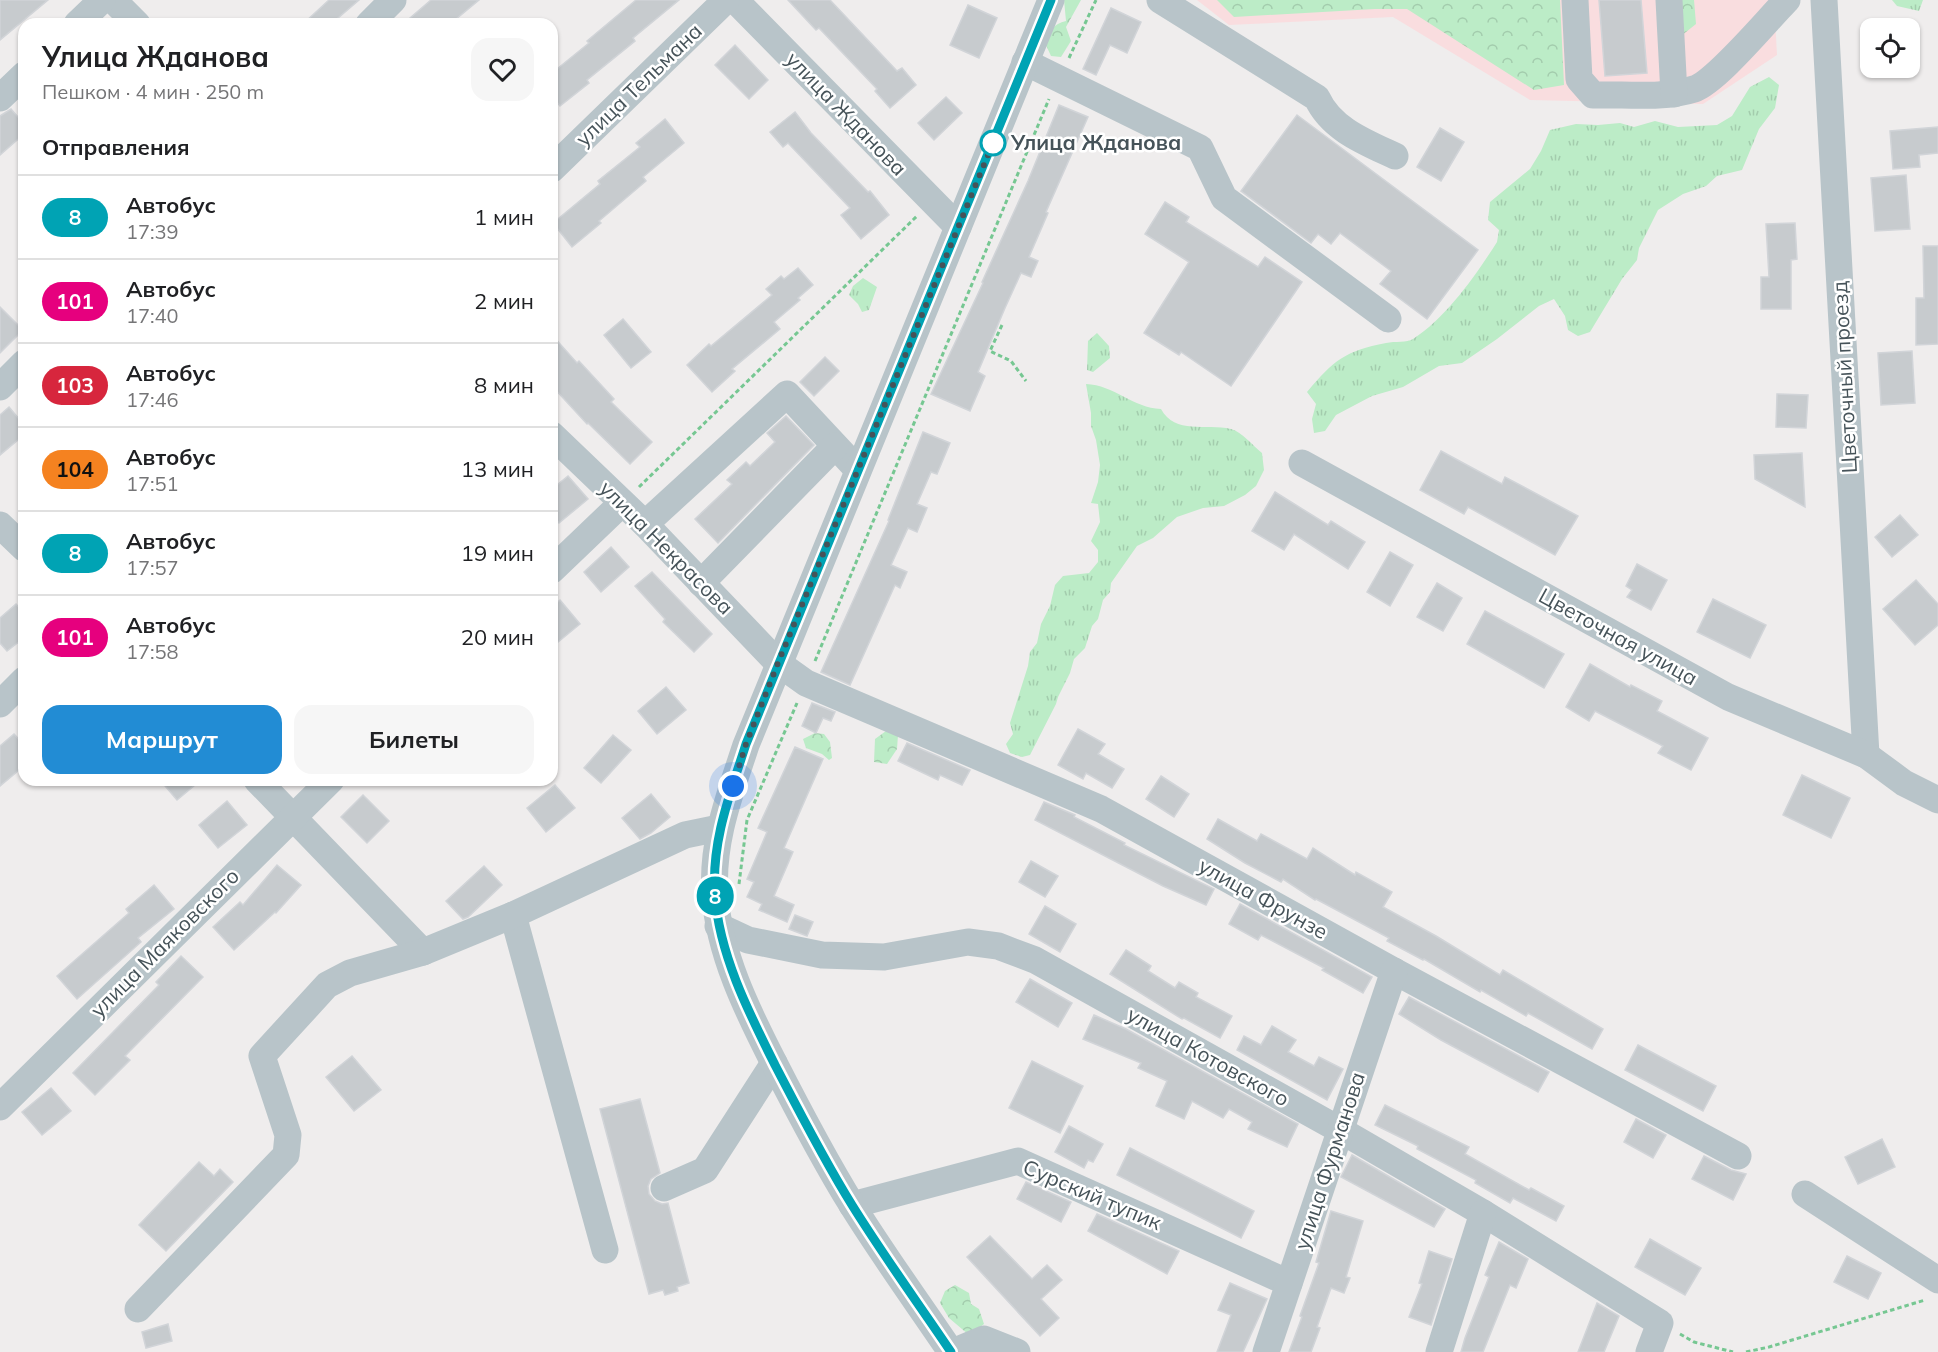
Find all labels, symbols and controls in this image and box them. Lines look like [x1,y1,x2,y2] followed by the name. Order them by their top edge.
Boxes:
[570,17,707,151] street label: улица Тельмана
[1860,18,1920,78] map controls
[1860,18,1920,78] button: locate
[471,38,534,101] button: heart
[42,39,269,74] text: Улица Жданова
[781,46,913,181] street label: улица Жданова
[42,79,264,104] text: Пешком · 4 мин · 250 m
[1010,129,1181,155] place label: Улица Жданова
[980,130,1006,156] marker: Улица Жданова
[42,133,190,161] text: Отправления
[126,191,216,219] text: Автобус
[474,203,534,231] text: 1 мин
[69,204,81,230] text: 8
[126,219,179,244] text: 17:39
[126,275,216,303] text: Автобус
[1826,280,1862,474] street label: Цветочный проезд
[474,287,534,315] text: 2 мин
[56,288,94,314] text: 101
[126,303,179,328] text: 17:40
[126,359,216,387] text: Автобус
[474,371,534,399] text: 8 мин
[56,372,94,398] text: 103
[126,387,179,412] text: 17:46
[126,443,216,471] text: Автобус
[461,455,534,483] text: 13 мин
[56,456,94,482] text: 104
[126,471,179,496] text: 17:51
[594,475,739,620] street label: улица Некрасова
[126,527,216,555] text: Автобус
[461,539,534,567] text: 19 мин
[69,540,81,566] text: 8
[126,555,179,580] text: 17:57
[1535,582,1702,690] street label: Цветочная улица
[126,611,216,639] text: Автобус
[461,623,534,651] text: 20 мин
[56,624,94,650] text: 101
[126,639,179,664] text: 17:58
[42,705,282,774] button: Маршрут
[294,705,534,774] button: Билеты
[718,771,748,801] your location
[1194,852,1333,944] street label: улица Фрунзе
[84,862,244,1022] street label: улица Маяковского
[696,876,734,916] line badge: 8
[709,883,721,909] text: 8
[1123,1001,1294,1112] street label: улица Котовского
[1288,1069,1370,1253] street label: улица Фурманова
[1019,1153,1166,1235] street label: Сурский тупик

